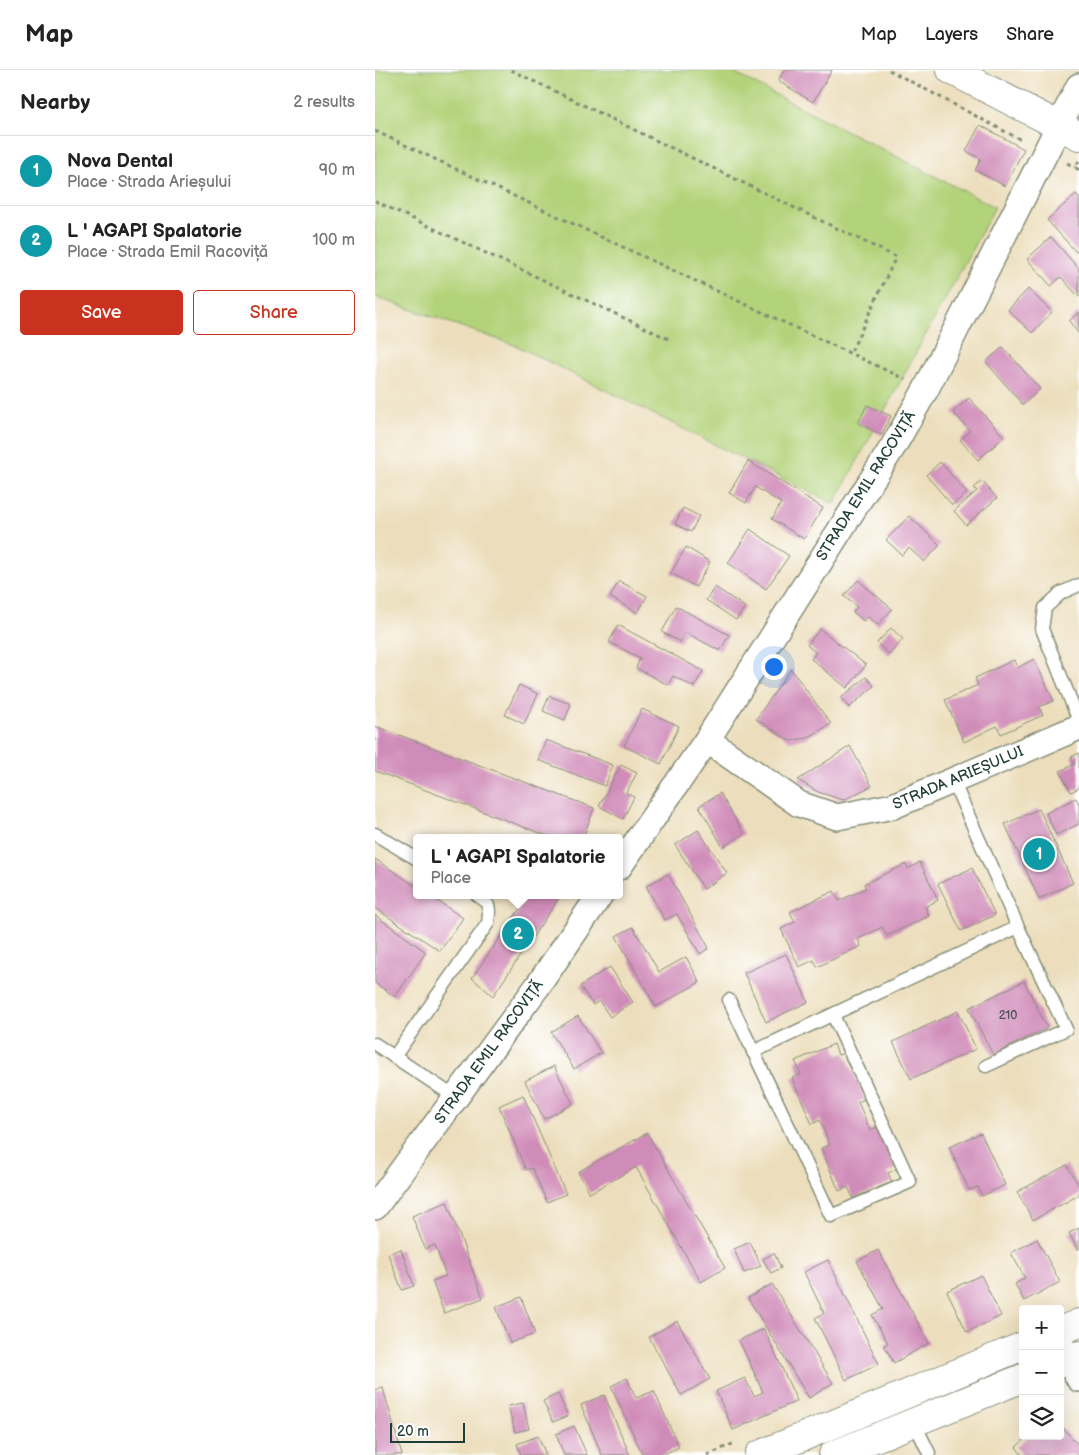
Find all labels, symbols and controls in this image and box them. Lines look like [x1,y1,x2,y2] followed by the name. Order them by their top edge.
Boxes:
[25,20,73,49] text: Map
[861,24,897,45] text: Map
[925,24,978,45] text: Layers
[1006,24,1054,45] text: Share
[20,90,90,115] text: Nearby
[293,93,355,112] text: 2 results
[67,150,173,173] text: Nova Dental
[33,161,39,180] text: 1
[319,161,355,180] text: 90 m
[67,173,231,192] text: Place · Strada Arieșului
[67,220,242,243] text: L ' AGAPI Spalatorie
[31,231,41,250] text: 2
[312,231,355,250] text: 100 m
[67,243,268,262] text: Place · Strada Emil Racoviță
[20,290,183,335] button: Save
[193,290,355,335] button: Share
[812,407,920,565] street label: STRADA EMIL RACOVIȚĂ
[761,654,787,680] your location
[890,742,1026,814] street label: STRADA ARIEȘULUI
[413,834,623,899] popup
[1023,835,1055,873] pin: 1
[431,846,605,869] text: L ' AGAPI Spalatorie
[431,869,471,888] text: Place
[502,915,534,953] pin: 2
[430,976,548,1128] street label: STRADA EMIL RACOVIȚĂ
[999,1008,1017,1023] house number: 210
[1019,1305,1064,1440] map controls
[1019,1305,1064,1350] button: +
[1019,1350,1064,1395] button: −
[1019,1395,1064,1440] button: layers
[390,1420,465,1443] scale bar
[397,1423,429,1440] text: 20 m

